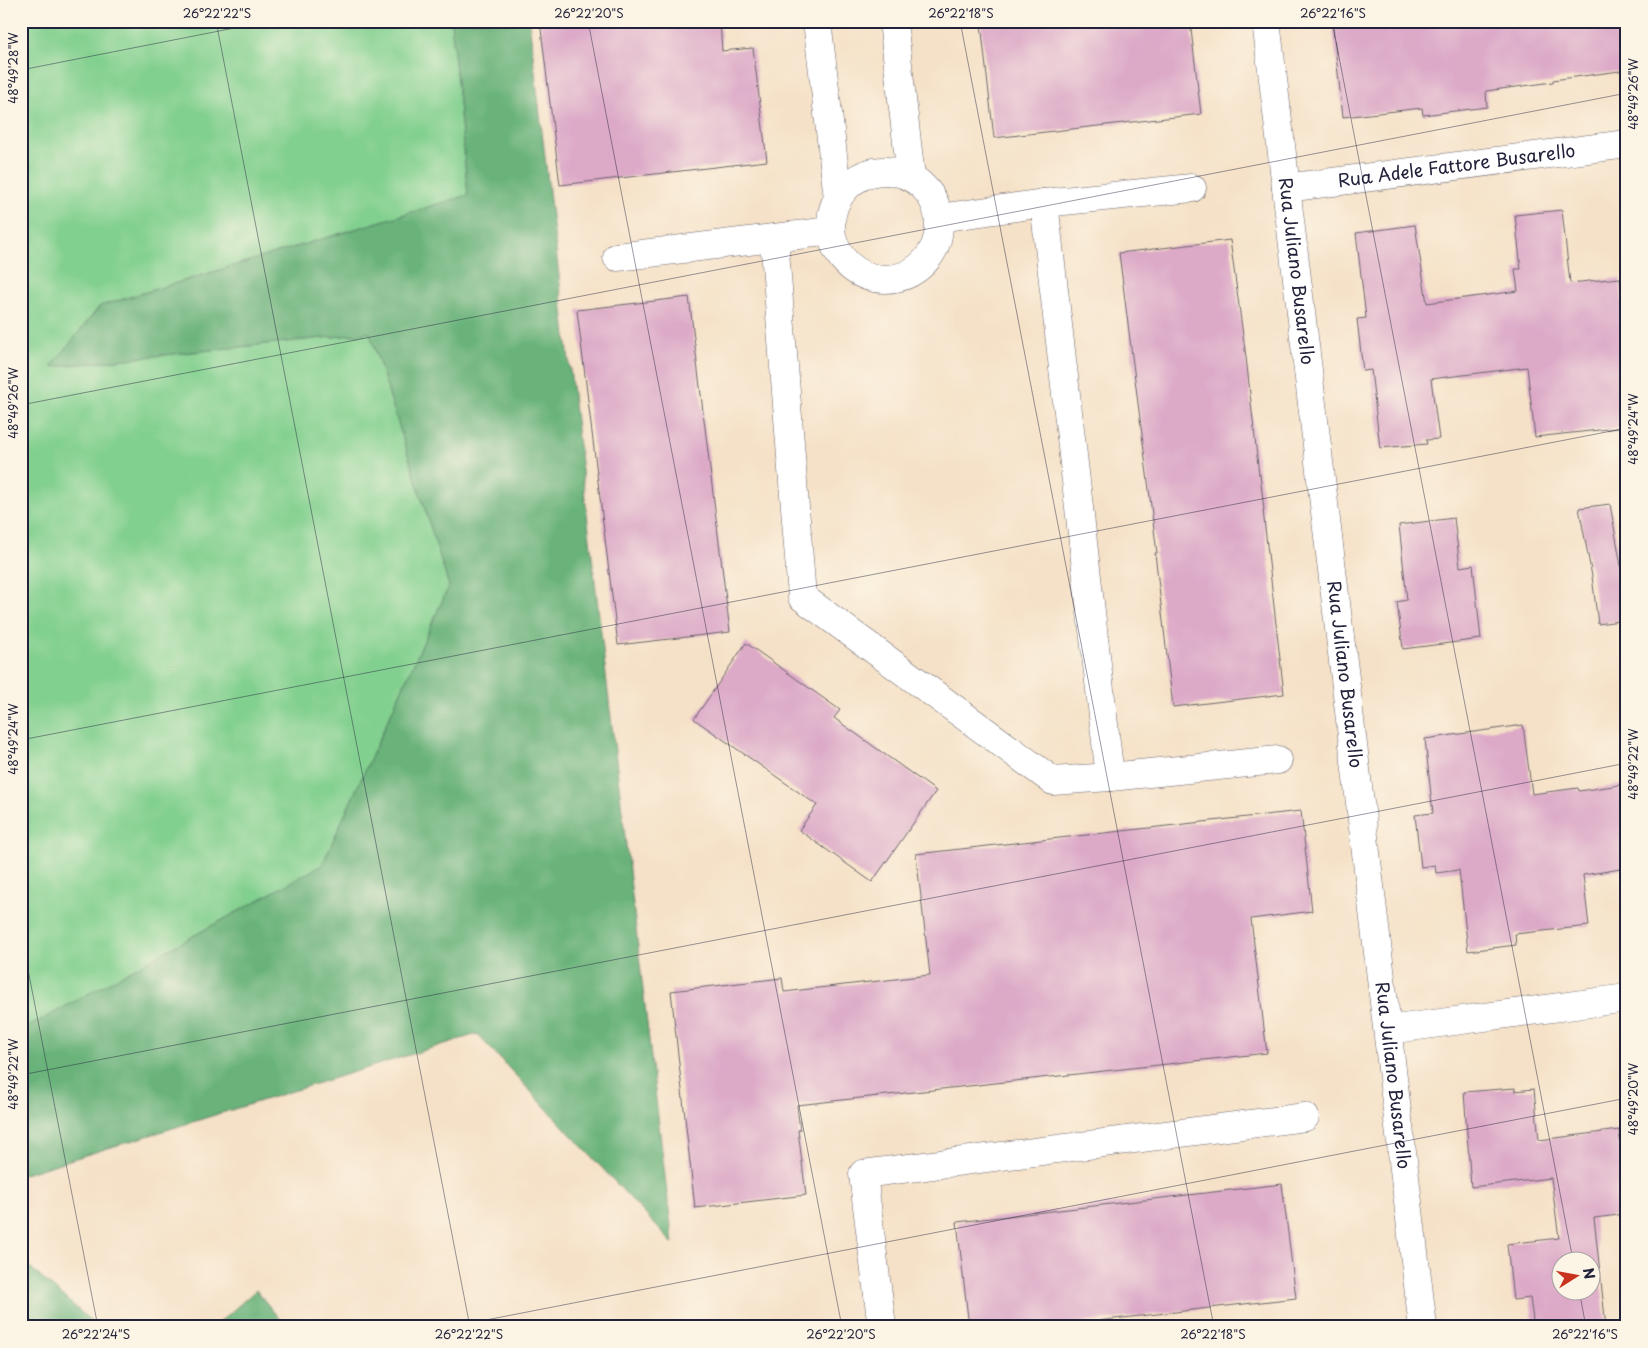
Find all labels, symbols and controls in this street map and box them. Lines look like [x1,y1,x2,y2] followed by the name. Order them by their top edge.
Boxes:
[183,4,251,22] text: 26°22'22"S
[554,4,624,22] text: 26°22'20"S
[928,4,994,22] text: 26°22'18"S
[1300,4,1366,22] text: 26°22'16"S
[4,32,22,104] text: 48°49'28"W
[1624,58,1642,130] text: 48°49'26"W
[1336,136,1577,193] street label: Rua Adele Fattore Busarello
[1273,176,1322,366] street label: Rua Juliano Busarello
[4,367,22,439] text: 48°49'26"W
[1624,393,1642,465] text: 48°49'24"W
[1321,579,1371,769] street label: Rua Juliano Busarello
[4,703,22,775] text: 48°49'24"W
[1624,728,1642,800] text: 48°49'22"W
[1370,980,1419,1170] street label: Rua Juliano Busarello
[4,1038,22,1110] text: 48°49'22"W
[1624,1062,1642,1135] text: 48°49'20"W
[1550,1250,1600,1300] north arrow
[1578,1266,1601,1281] text: N
[62,1325,130,1343] text: 26°22'24"S
[435,1325,503,1343] text: 26°22'22"S
[806,1325,876,1343] text: 26°22'20"S
[1180,1325,1246,1343] text: 26°22'18"S
[1552,1325,1618,1343] text: 26°22'16"S

